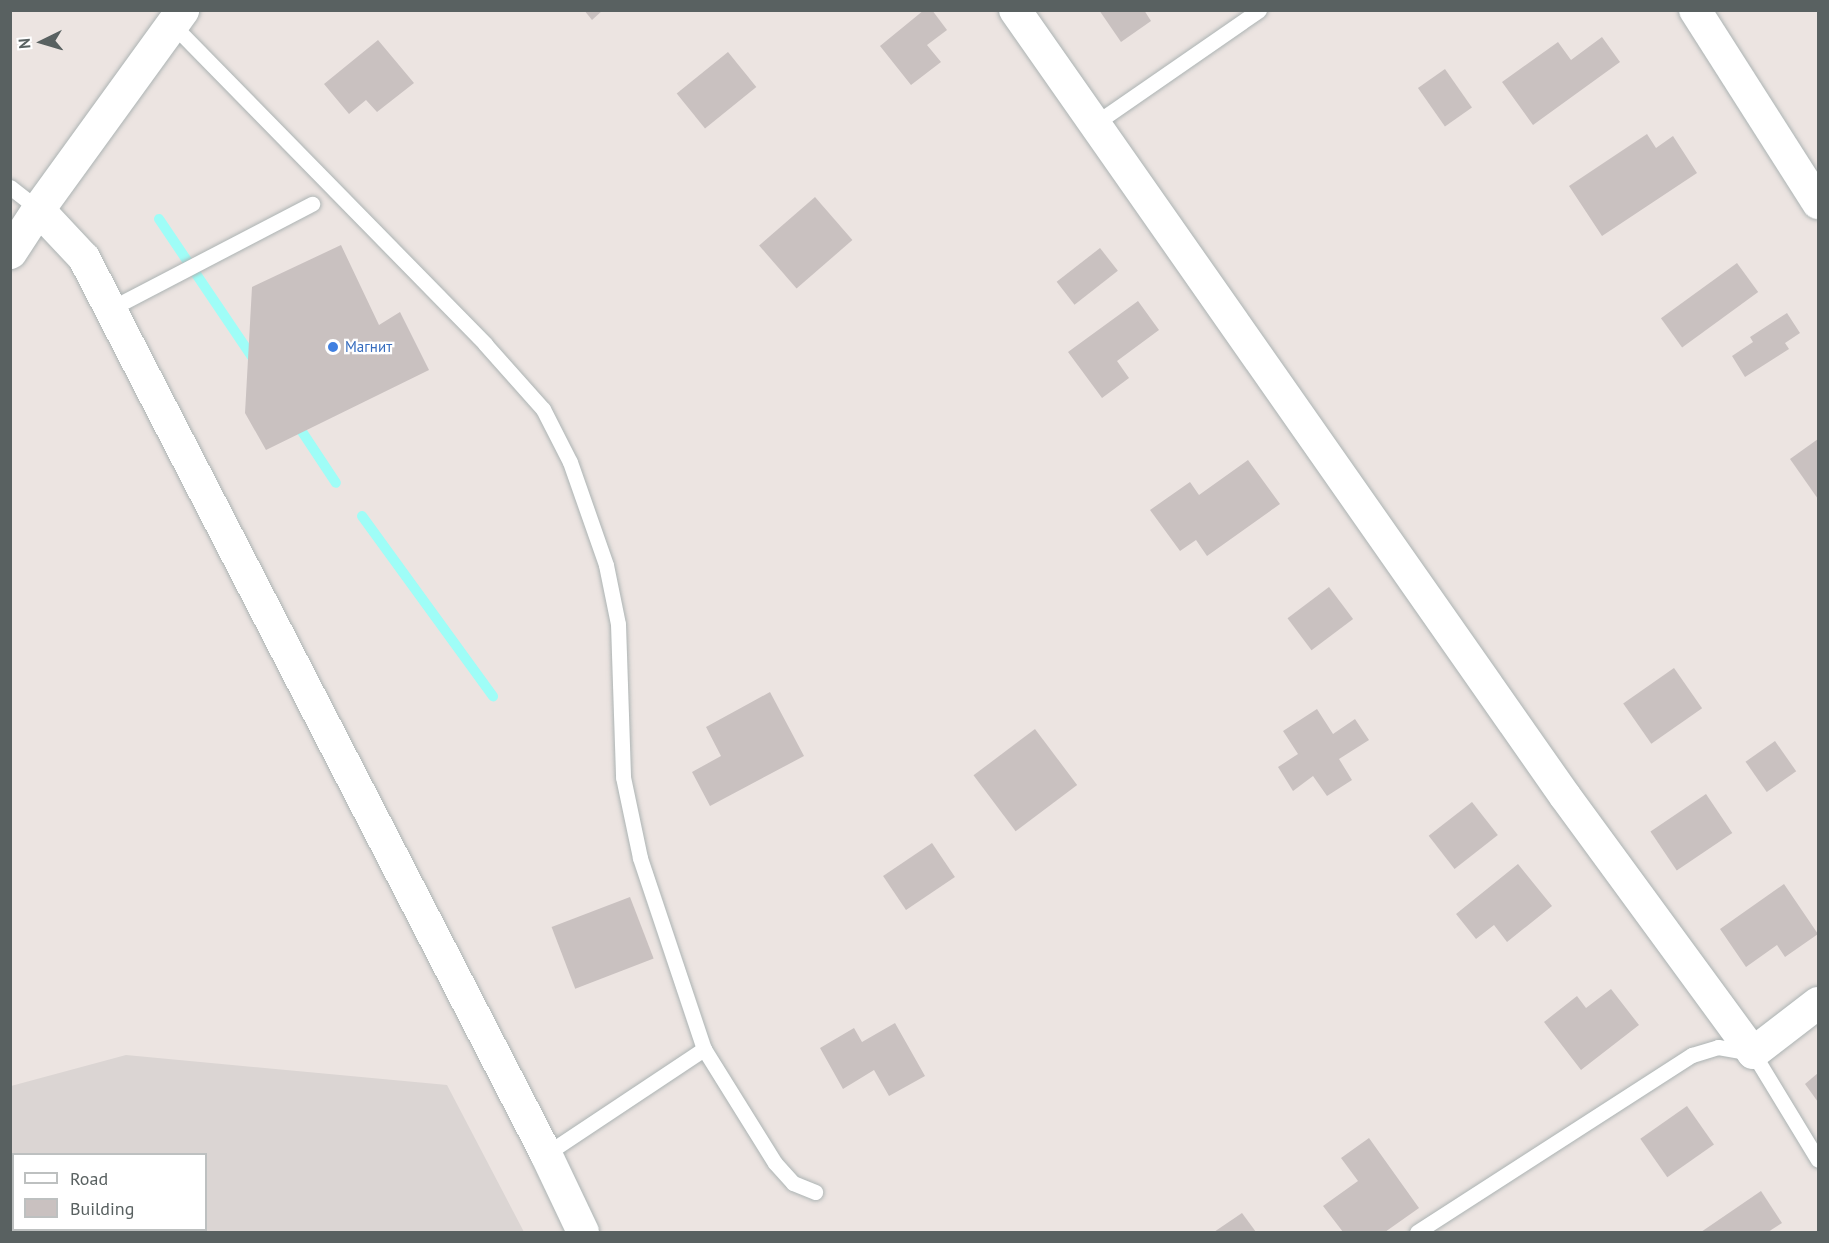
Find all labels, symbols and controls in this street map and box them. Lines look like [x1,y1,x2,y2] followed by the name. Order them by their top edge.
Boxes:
[12,12,72,72] north arrow
[14,37,34,50] text: N
[345,338,392,356] place label: Магнит
[326,340,340,354] marker: Магнит
[12,1153,207,1231] legend
[70,1167,108,1190] text: Road
[70,1197,134,1220] text: Building

